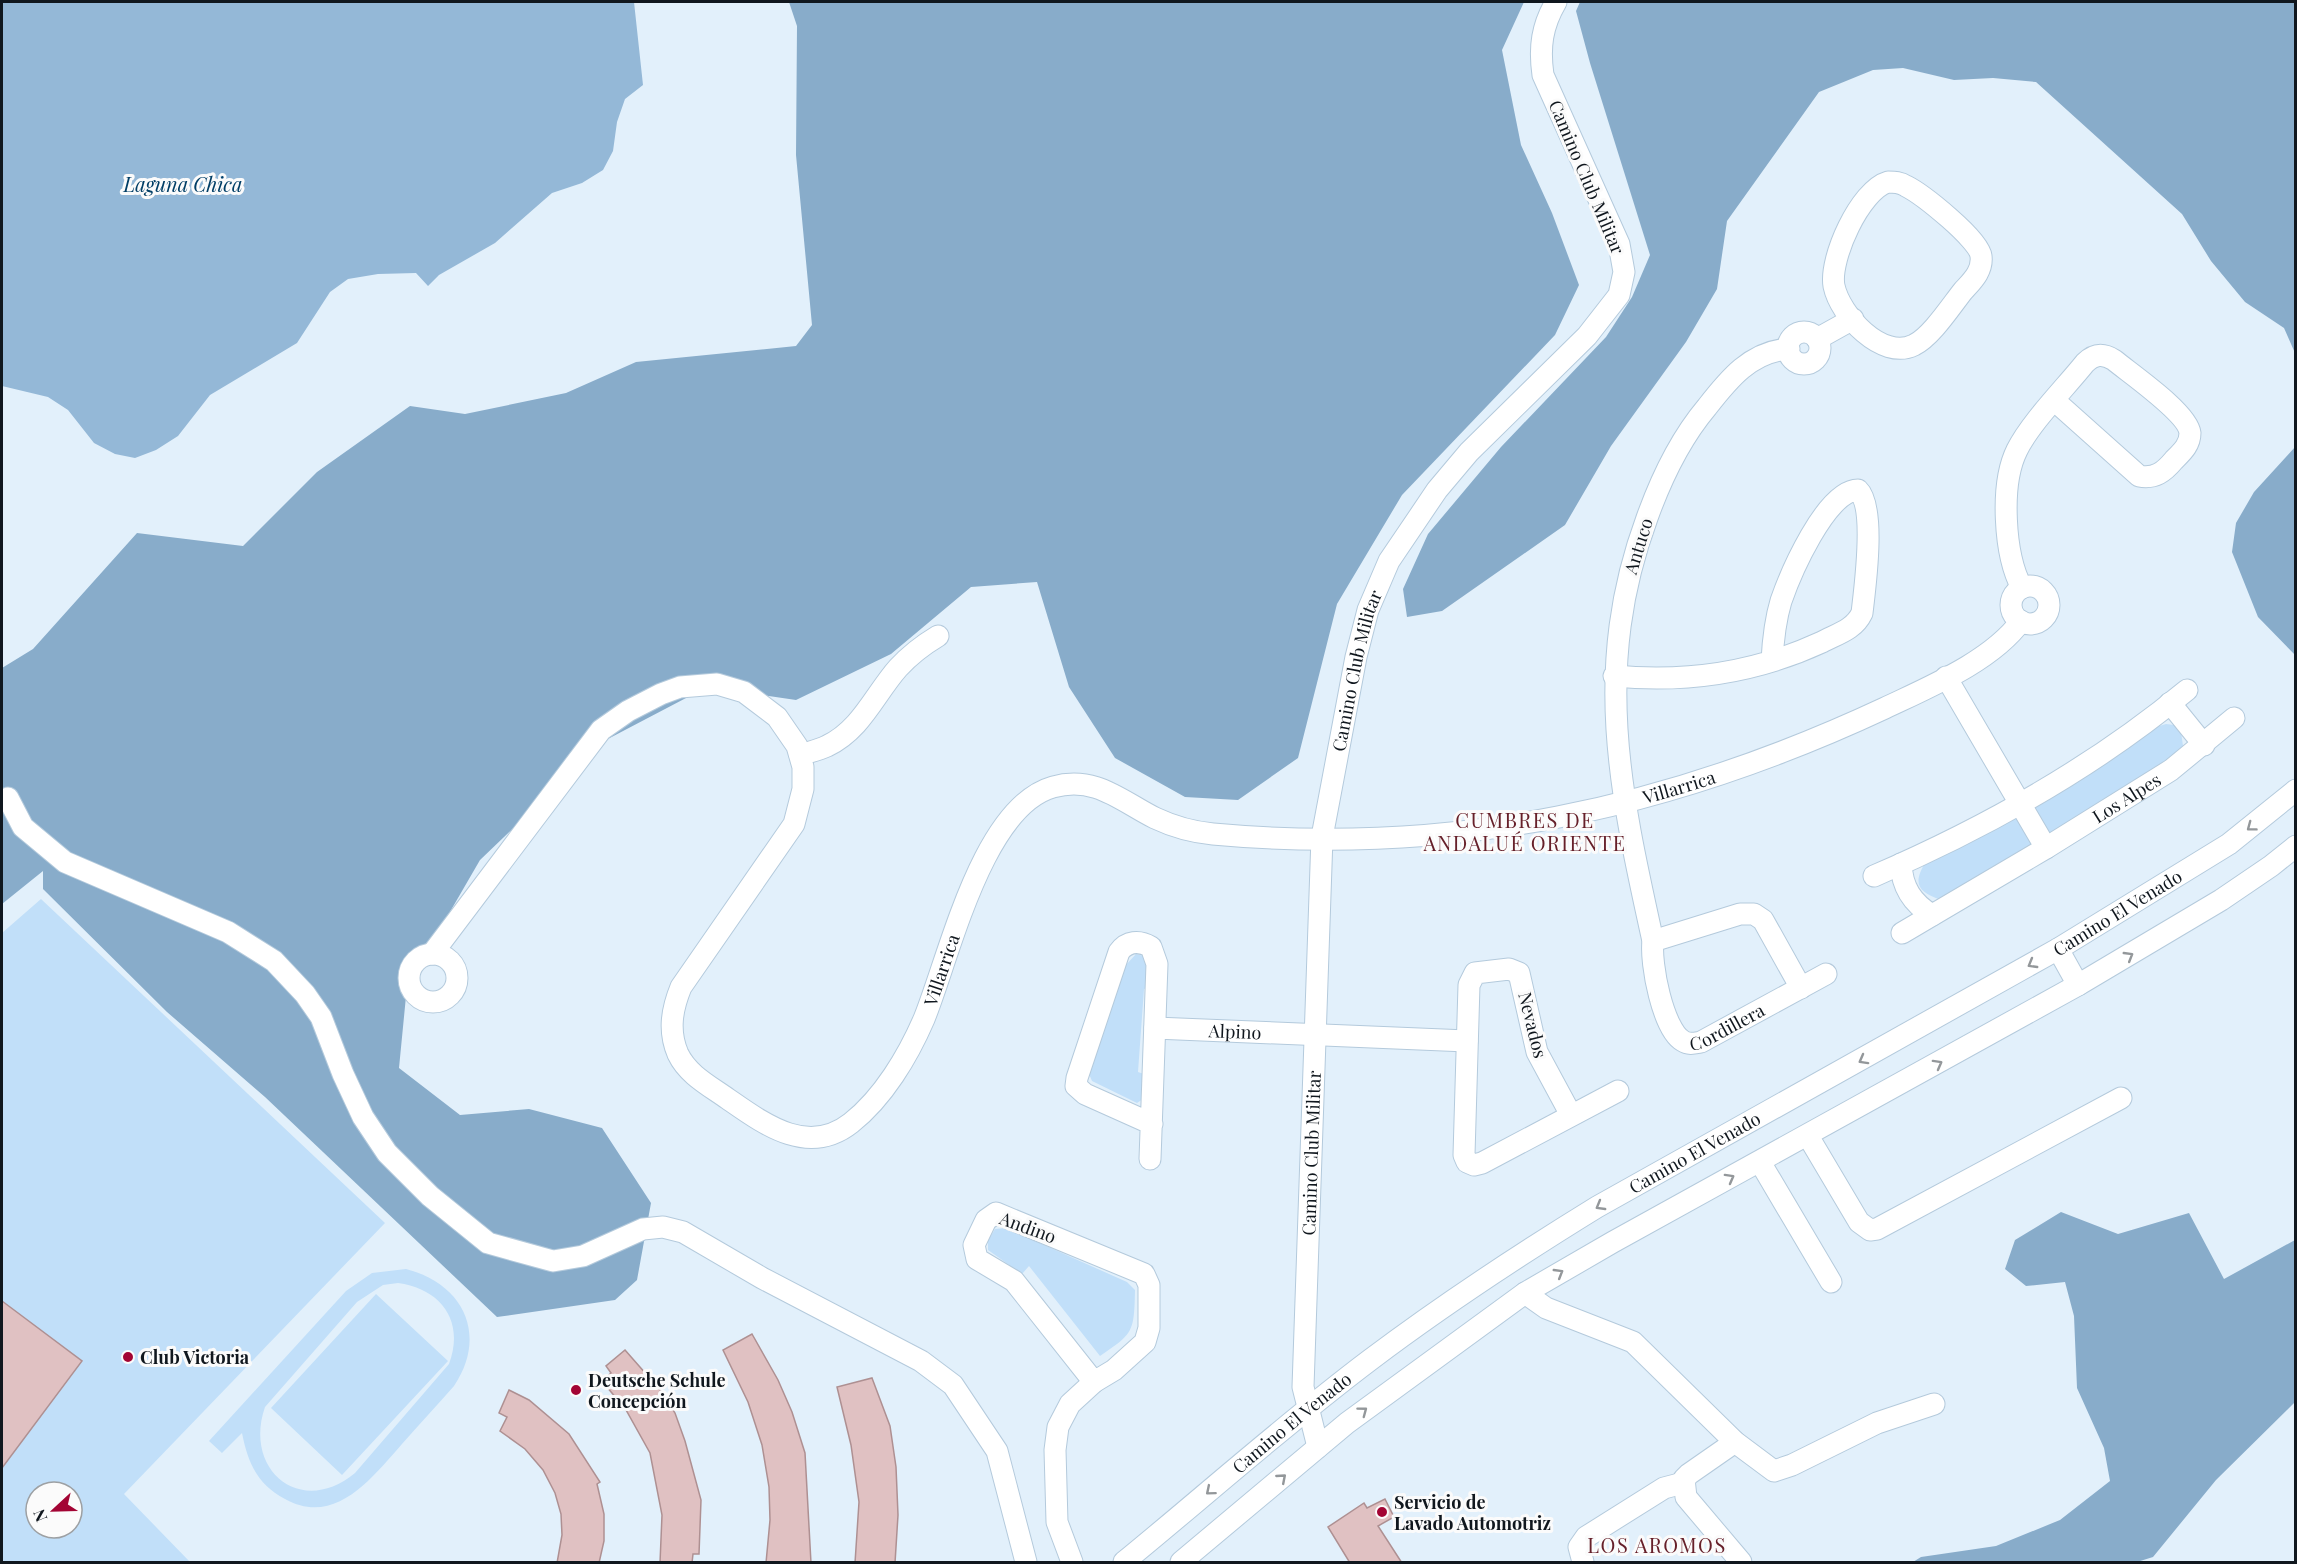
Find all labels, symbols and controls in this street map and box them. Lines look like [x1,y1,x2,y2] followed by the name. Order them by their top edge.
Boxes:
[1544,96,1630,258] street label: Camino Club Militar
[123,170,242,197] water label: Laguna Chica
[1618,515,1658,578] street label: Antuco
[1326,586,1387,753] street label: Camino Club Militar
[1639,765,1718,809] street label: Villarrica
[2088,767,2165,828] street label: Los Alpes
[1423,806,1626,856] district label: CUMBRES DE ANDALUÉ ORIENTE
[2246,820,2257,831] one-way arrow
[2048,864,2186,961] street label: Camino El Venado
[918,931,965,1010] street label: Villarrica
[2123,951,2133,963] one-way arrow
[2028,957,2038,968] one-way arrow
[1513,989,1553,1061] street label: Nevados
[1688,998,1769,1056] street label: Cordillera
[1207,1018,1262,1044] street label: Alpino
[1858,1053,1869,1065] one-way arrow
[1931,1060,1942,1071] one-way arrow
[1296,1070,1326,1236] street label: Camino Club Militar
[1625,1106,1765,1199] street label: Camino El Venado
[1724,1174,1734,1185] one-way arrow
[1596,1198,1606,1210] one-way arrow
[995,1205,1060,1248] street label: Andino
[1553,1268,1563,1280] one-way arrow
[140,1345,250,1369] place label: Club Victoria
[121,1350,135,1364] marker: Club Victoria
[1227,1367,1356,1478] street label: Camino El Venado
[588,1368,726,1413] place label: Deutsche Schule Concepción
[569,1383,583,1397] marker: Deutsche Schule Concepción
[1357,1407,1368,1418] one-way arrow
[1275,1474,1286,1485] one-way arrow
[24,1480,84,1540] north arrow
[1206,1483,1217,1494] one-way arrow
[1394,1490,1551,1535] place label: Servicio de Lavado Automotriz
[1375,1505,1389,1519] marker: Servicio de Lavado Automotriz
[28,1506,52,1525] text: N
[1587,1531,1727,1558] district label: LOS AROMOS

